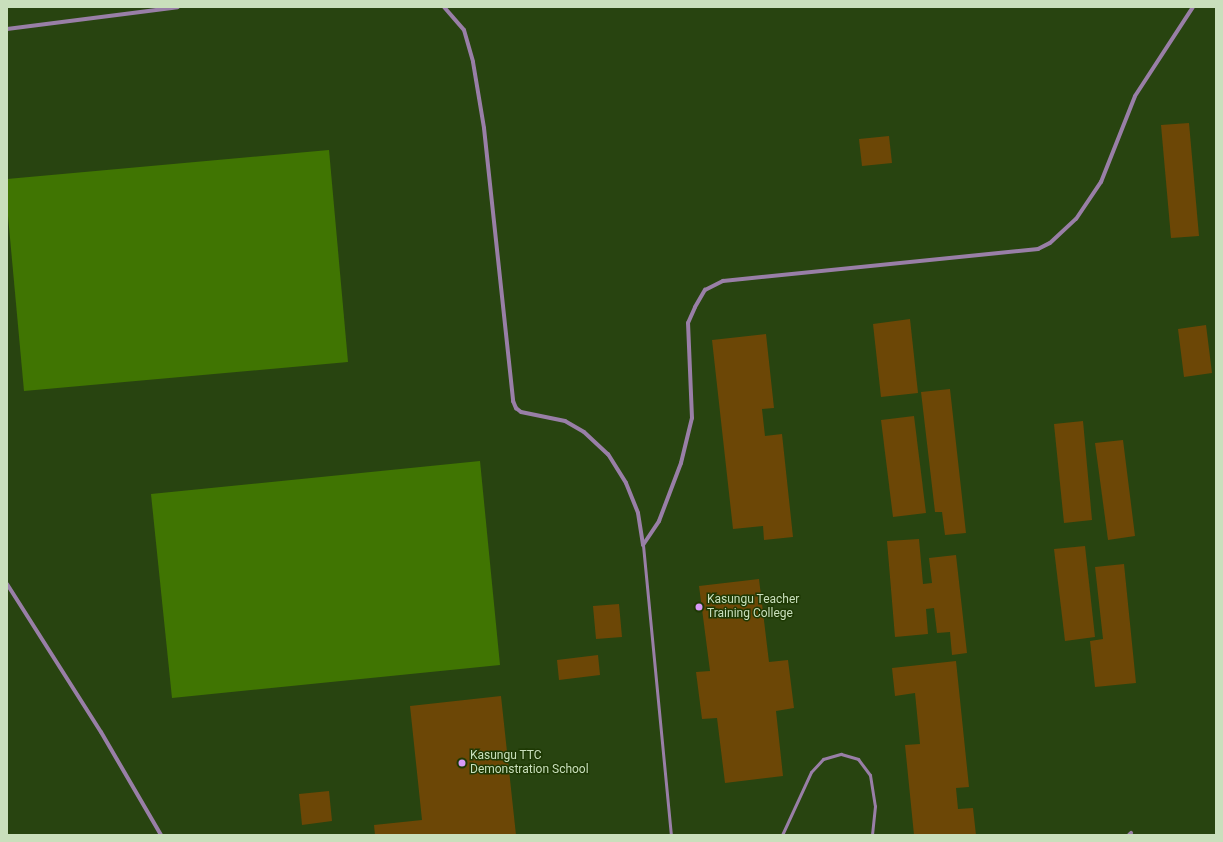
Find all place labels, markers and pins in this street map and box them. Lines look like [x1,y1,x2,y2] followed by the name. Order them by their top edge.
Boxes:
[707,593,800,621] place label: Kasungu Teacher Training College
[694,602,704,612] marker: Kasungu Teacher Training College
[470,749,589,777] place label: Kasungu TTC Demonstration School
[457,758,467,768] marker: Kasungu TTC Demonstration School

